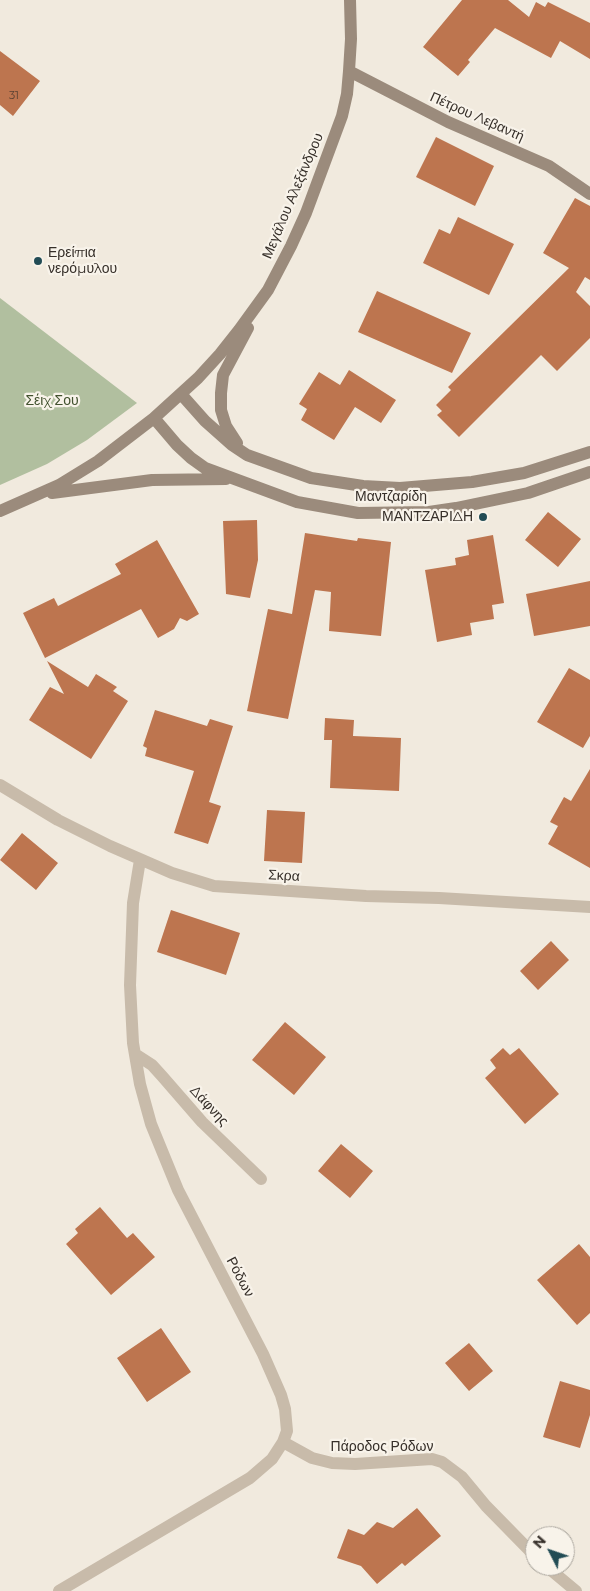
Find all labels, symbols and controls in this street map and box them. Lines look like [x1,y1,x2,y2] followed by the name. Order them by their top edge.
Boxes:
[9,89,19,103] house number: 31
[427,89,527,145] street label: Πέτρου Λεβαντή
[259,131,327,261] street label: Μεγάλου Αλεξάνδρου
[48,245,117,278] place label: Ερείπια νερόμυλου
[32,255,44,267] marker: Ερείπια νερόμυλου
[25,393,79,409] park label: Σέιχ Σου
[355,489,427,505] street label: Μαντζαρίδη
[382,509,473,525] place label: ΜΑΝΤΖΑΡΙΔΗ
[477,511,489,523] marker: ΜΑΝΤΖΑΡΙΔΗ
[268,867,300,885] street label: Σκρα
[186,1082,232,1130] street label: Δάφνης
[223,1254,257,1300] street label: Ρόδων
[331,1439,433,1455] street label: Πάροδος Ρόδων
[525,1526,575,1576] north arrow
[529,1532,550,1552] text: N

